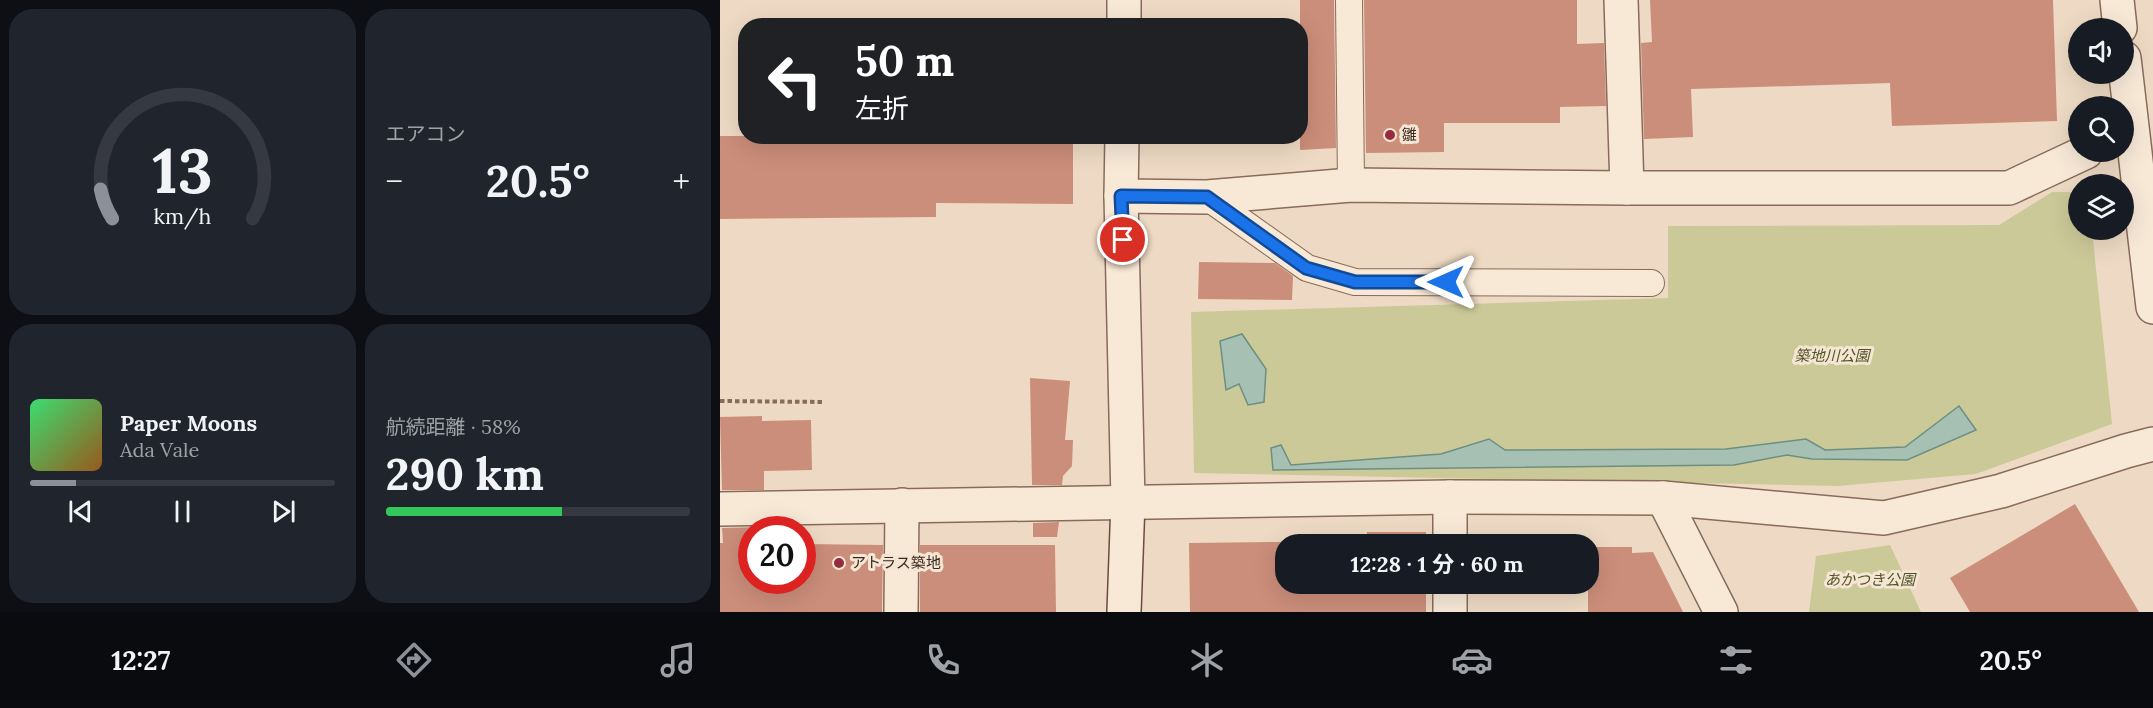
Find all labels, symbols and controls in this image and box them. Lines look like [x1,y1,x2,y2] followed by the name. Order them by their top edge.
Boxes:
[2068,18,2134,240] map controls
[2068,18,2134,84] button: sound
[855,34,954,88] text: 50 m
[756,42,834,120] icon: left
[855,91,909,125] text: 左折
[2068,96,2134,162] button: search
[386,121,466,146] text: エアコン
[1402,125,1417,144] place label: 雛
[1383,128,1397,142] marker: 雛
[152,130,212,210] text: 13
[486,152,590,209] text: 20.5°
[386,160,403,202] text: −
[672,160,690,202] text: +
[2068,174,2134,240] button: layers
[153,202,211,230] text: km/h
[1097,214,1148,265] pin
[1106,223,1139,256] icon: arrive
[1414,250,1478,314] position arrow
[1794,346,1871,365] park label: 築地川公園
[120,409,257,437] text: Paper Moons
[386,414,521,439] text: 航続距離 · 58%
[120,437,199,462] text: Ada Vale
[386,445,544,502] text: 290 km
[64,495,97,528] icon: previous
[166,495,199,528] icon: pause
[267,495,300,528] icon: next
[738,516,816,594] speed limit sign: 20
[1351,550,1523,578] text: 12:28 · 1 分 · 60 m
[851,553,941,572] place label: アトラス築地
[832,556,846,570] marker: アトラス築地
[1825,570,1917,589] park label: あかつき公園
[393,639,435,681] icon: directions
[657,639,699,681] icon: music
[922,639,964,681] icon: phone
[1186,639,1228,681] icon: climate
[1451,639,1493,681] icon: car
[1715,639,1757,681] icon: filters
[111,643,170,677] text: 12:27
[1979,643,2042,677] text: 20.5°

